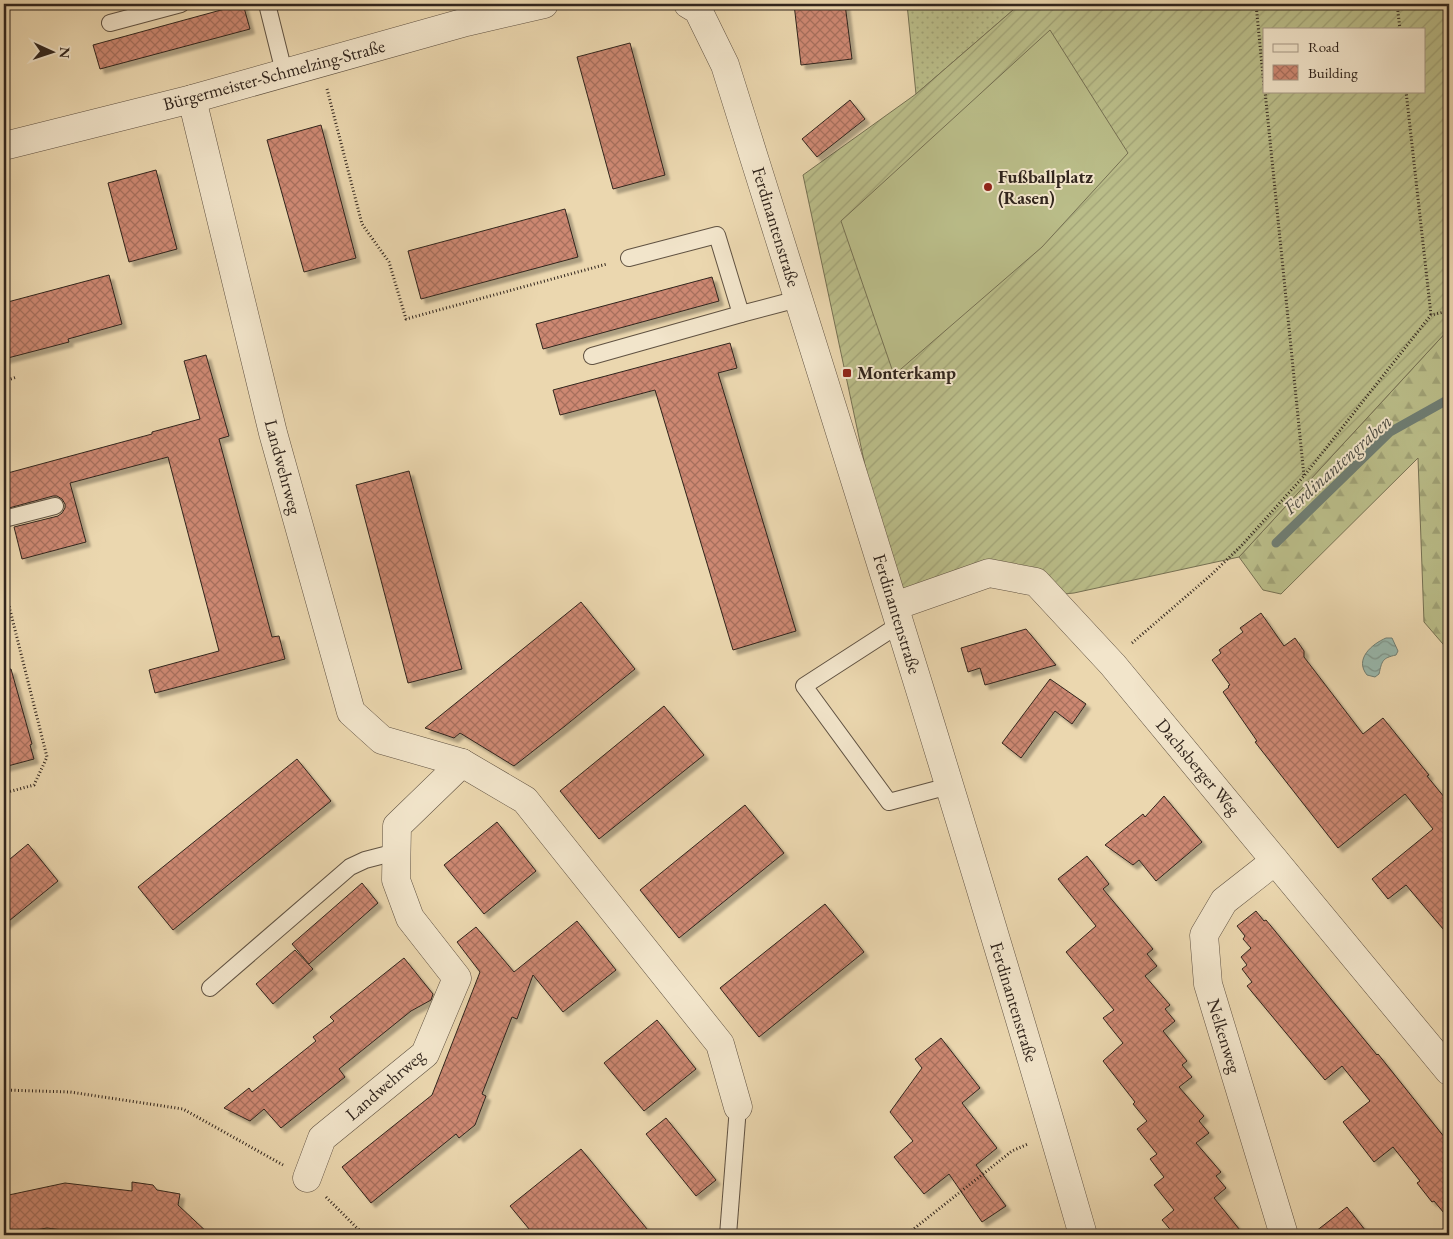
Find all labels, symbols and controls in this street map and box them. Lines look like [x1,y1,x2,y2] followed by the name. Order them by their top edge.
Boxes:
[28,28,78,78] north arrow
[1263,28,1426,92] legend
[160,34,387,115] street label: Bürgermeister-Schmelzing-Straße
[1308,37,1340,56] text: Road
[56,47,74,59] text: N
[1308,63,1358,82] text: Building
[747,164,806,290] street label: Ferdinantenstraße
[998,165,1093,209] place label: Fußballplatz (Rasen)
[982,181,994,193] marker: Fußballplatz (Rasen)
[857,361,956,384] place label: Monterkamp
[841,367,853,379] marker: Monterkamp
[1277,409,1397,520] water label: Ferdinantengraben
[260,417,307,517] street label: Landwehrweg
[868,551,927,677] street label: Ferdinantenstraße
[1151,714,1246,820] street label: Dachsberger Weg
[985,939,1044,1065] street label: Ferdinantenstraße
[1202,996,1247,1076] street label: Nelkenweg
[340,1044,429,1125] street label: Landwehrweg

